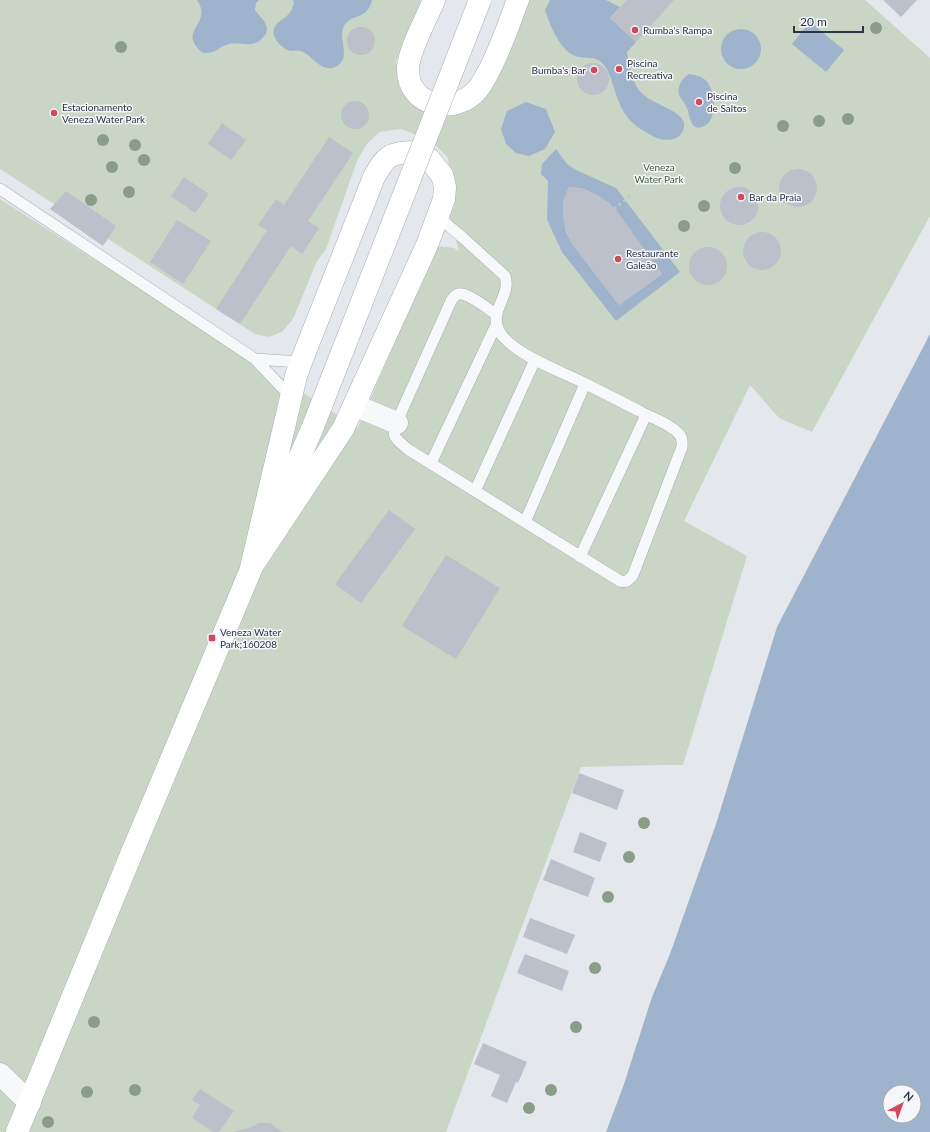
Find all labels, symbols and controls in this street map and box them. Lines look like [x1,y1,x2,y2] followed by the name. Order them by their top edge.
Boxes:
[794,8,863,34] scale bar
[800,14,827,29] text: 20 m
[643,24,712,36] place label: Rumba's Rampa
[630,25,640,35] marker: Rumba's Rampa
[627,57,673,81] place label: Piscina Recreativa
[532,64,586,76] place label: Bumba's Bar
[614,64,624,74] marker: Piscina Recreativa
[589,65,599,75] marker: Bumba's Bar
[707,90,747,114] place label: Piscina de Saltos
[694,97,704,107] marker: Piscina de Saltos
[62,101,146,125] place label: Estacionamento Veneza Water Park
[49,108,59,118] marker: Estacionamento Veneza Water Park
[634,161,684,185] park label: Veneza Water Park
[749,191,801,203] place label: Bar da Praia
[736,192,746,202] marker: Bar da Praia
[626,247,679,271] place label: Restaurante Galeão
[613,254,623,264] marker: Restaurante Galeão
[220,626,282,650] place label: Veneza Water Park;160208
[207,633,217,643] marker: Veneza Water Park;160208
[882,1084,922,1124] north arrow
[901,1088,916,1104] text: N

